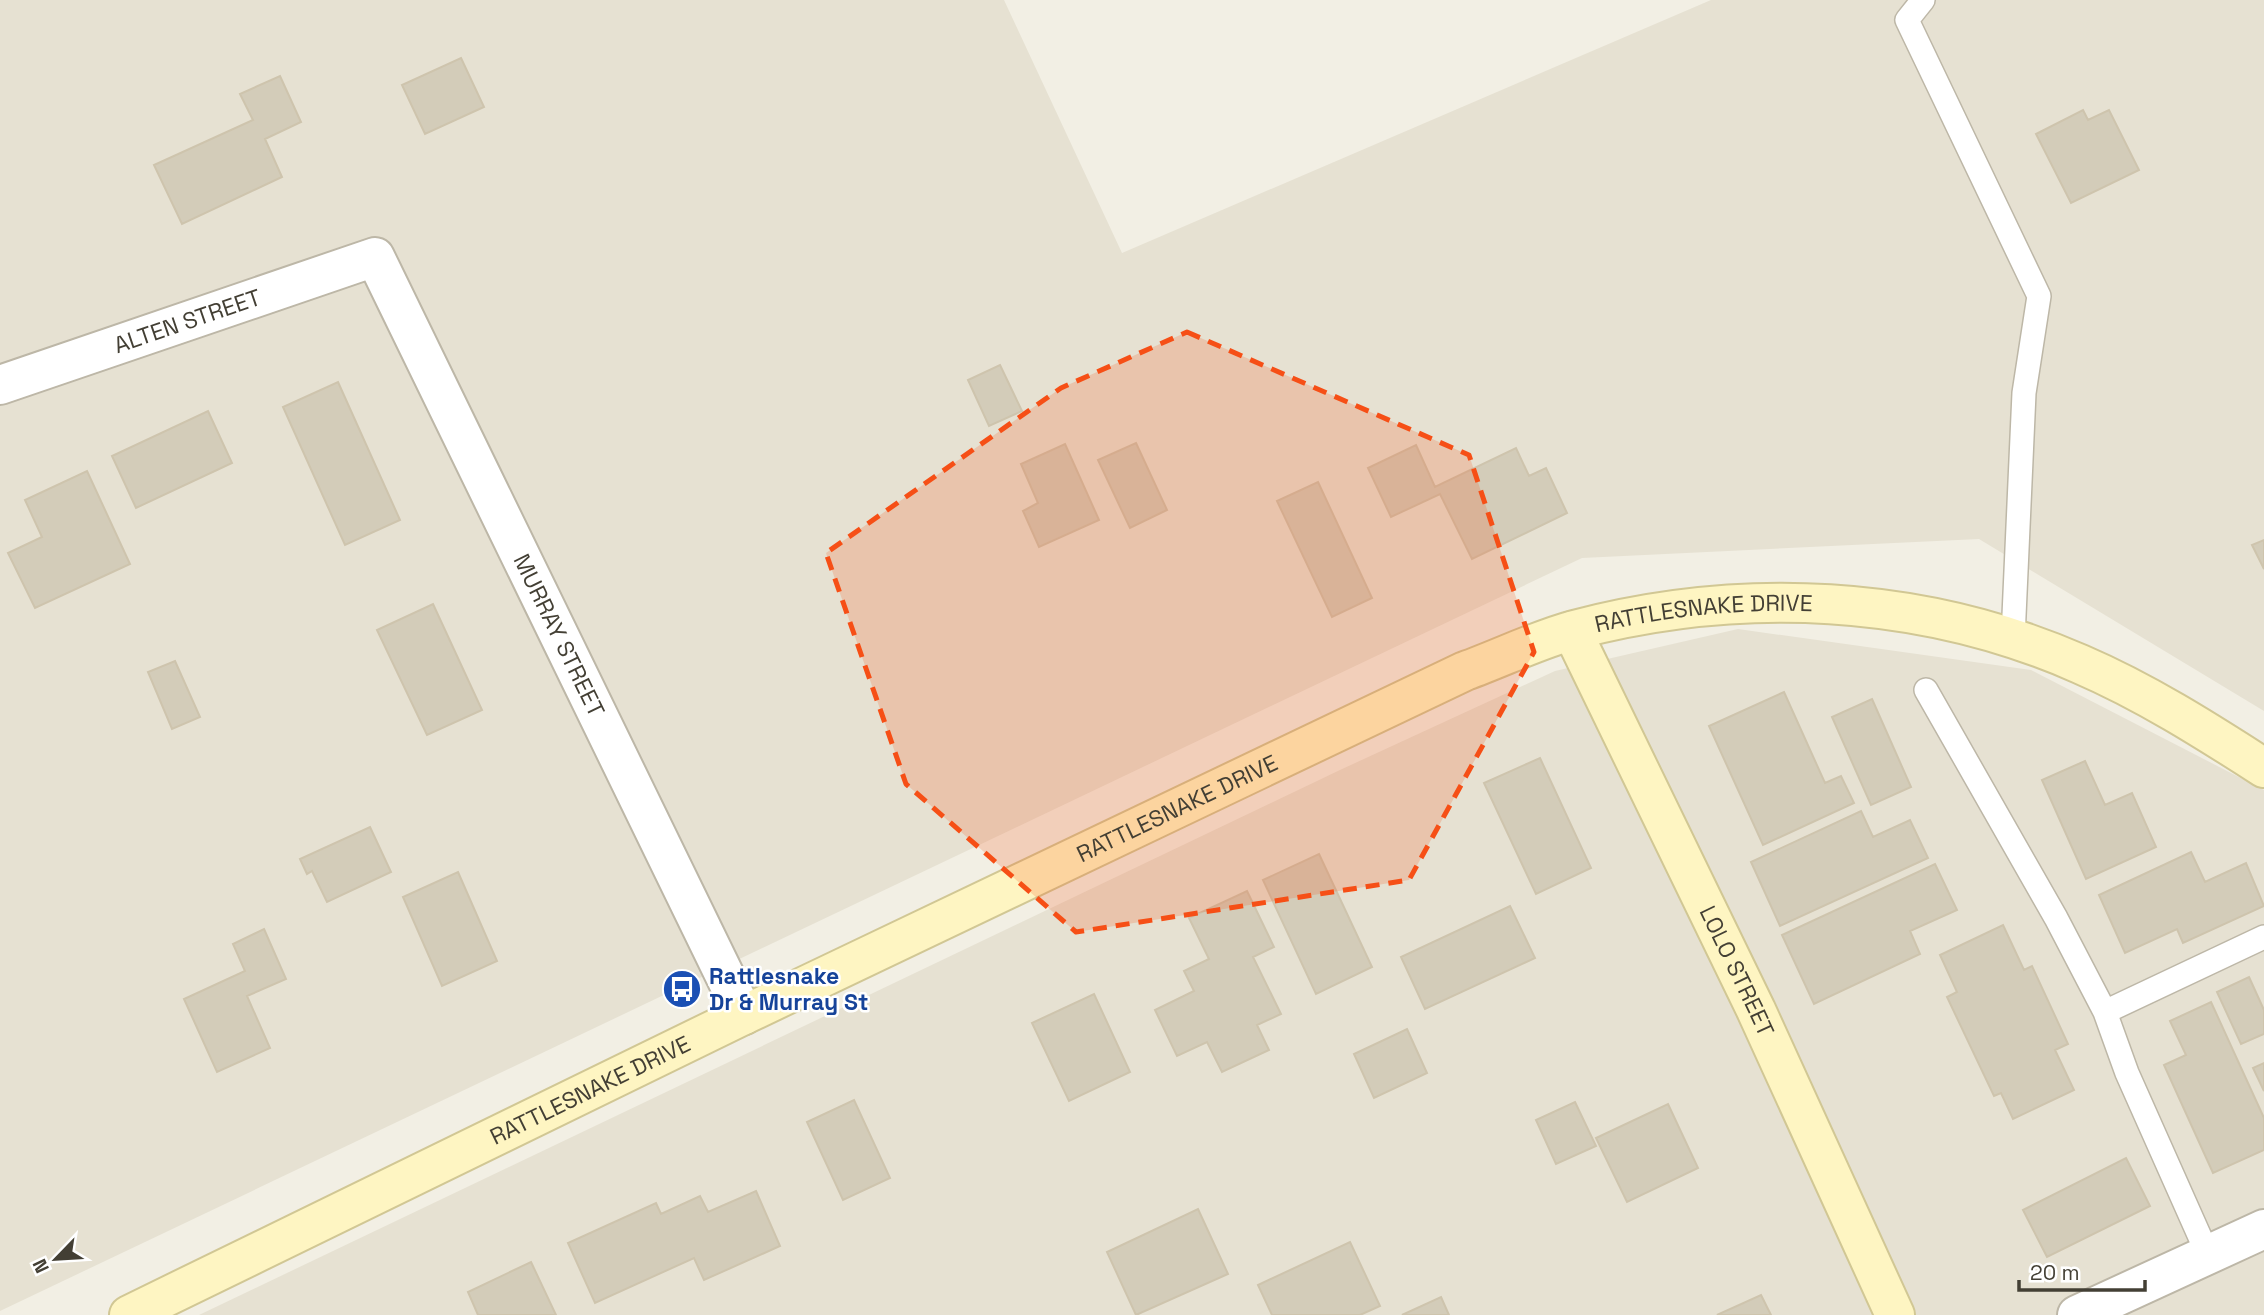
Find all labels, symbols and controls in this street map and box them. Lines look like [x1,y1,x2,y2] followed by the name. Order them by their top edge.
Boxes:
[110,282,265,360] street label: ALTEN STREET
[507,549,612,722] street label: MURRAY STREET
[1592,588,1813,639] street label: RATTLESNAKE DRIVE
[1072,748,1282,869] street label: RATTLESNAKE DRIVE
[1693,901,1781,1041] street label: LOLO STREET
[709,961,869,1017] place label: Rattlesnake Dr & Murray St
[661,968,703,1010] bus stop icon: Rattlesnake Dr & Murray St
[485,1029,695,1152] street label: RATTLESNAKE DRIVE
[21,1224,91,1294] north arrow
[2019,1248,2145,1292] scale bar
[27,1255,55,1277] text: N
[2030,1259,2080,1286] text: 20 m

